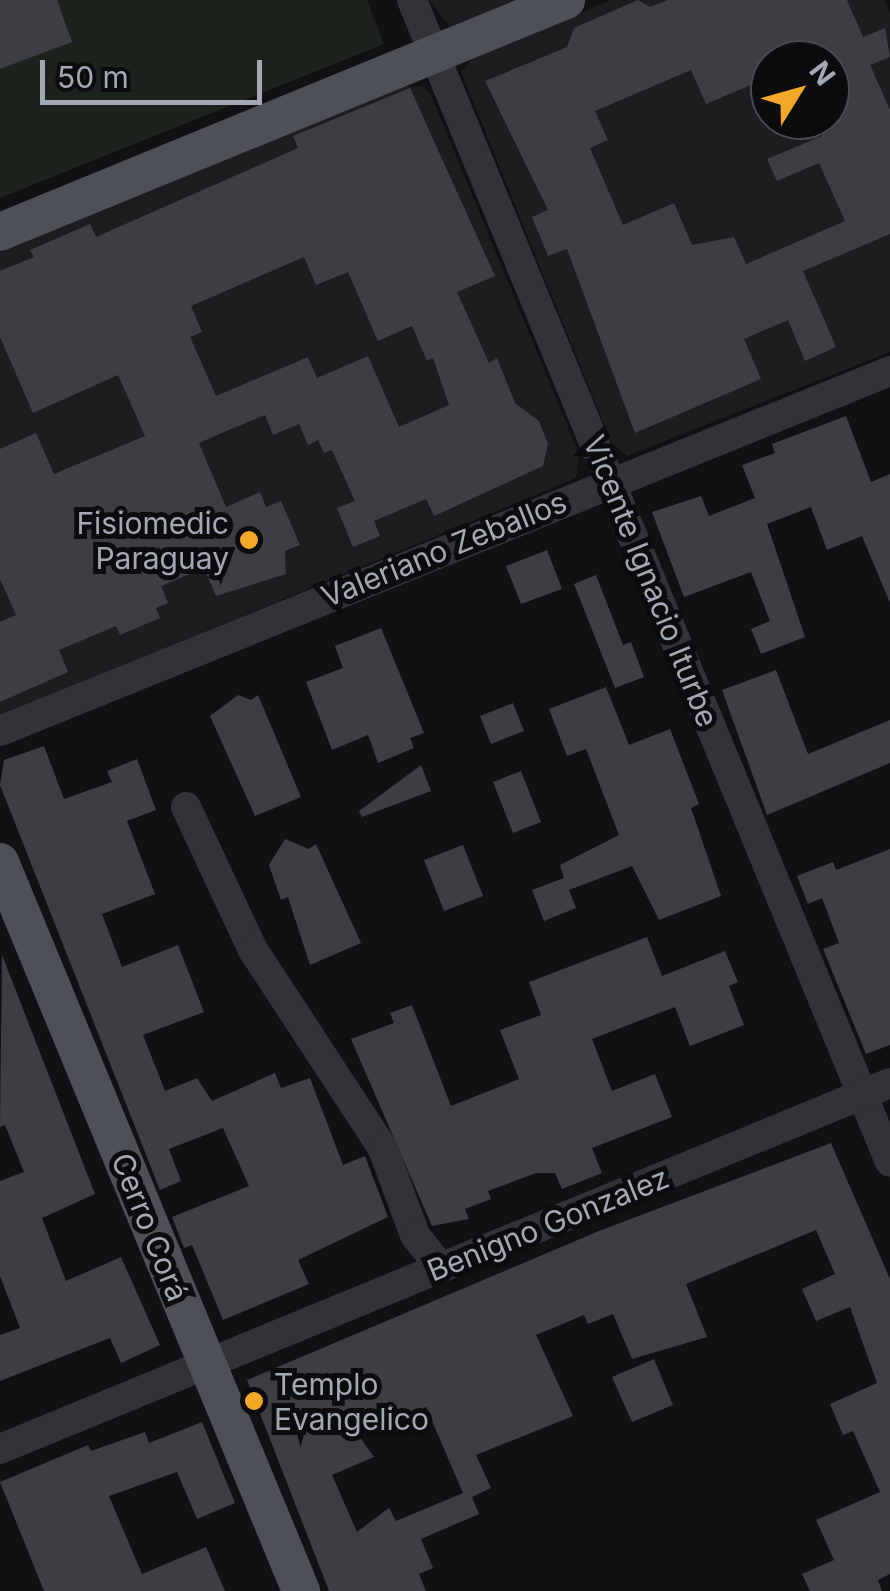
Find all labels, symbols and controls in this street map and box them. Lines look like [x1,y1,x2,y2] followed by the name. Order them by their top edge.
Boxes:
[45,40,268,102] scale bar
[750,40,850,140] north arrow
[802,54,842,92] text: N
[57,59,129,95] text: 50 m
[576,430,726,732] street label: Vicente Ignacio Iturbe
[316,483,572,615] street label: Valeriano Zeballos
[76,505,229,576] place label: Fisiomedic Paraguay
[238,529,260,551] marker: Fisiomedic Paraguay
[104,1148,196,1306] street label: Cerro Corá
[422,1159,674,1289] street label: Benigno Gonzalez
[274,1366,429,1436] place label: Templo Evangelico
[243,1390,265,1412] marker: Templo Evangelico

